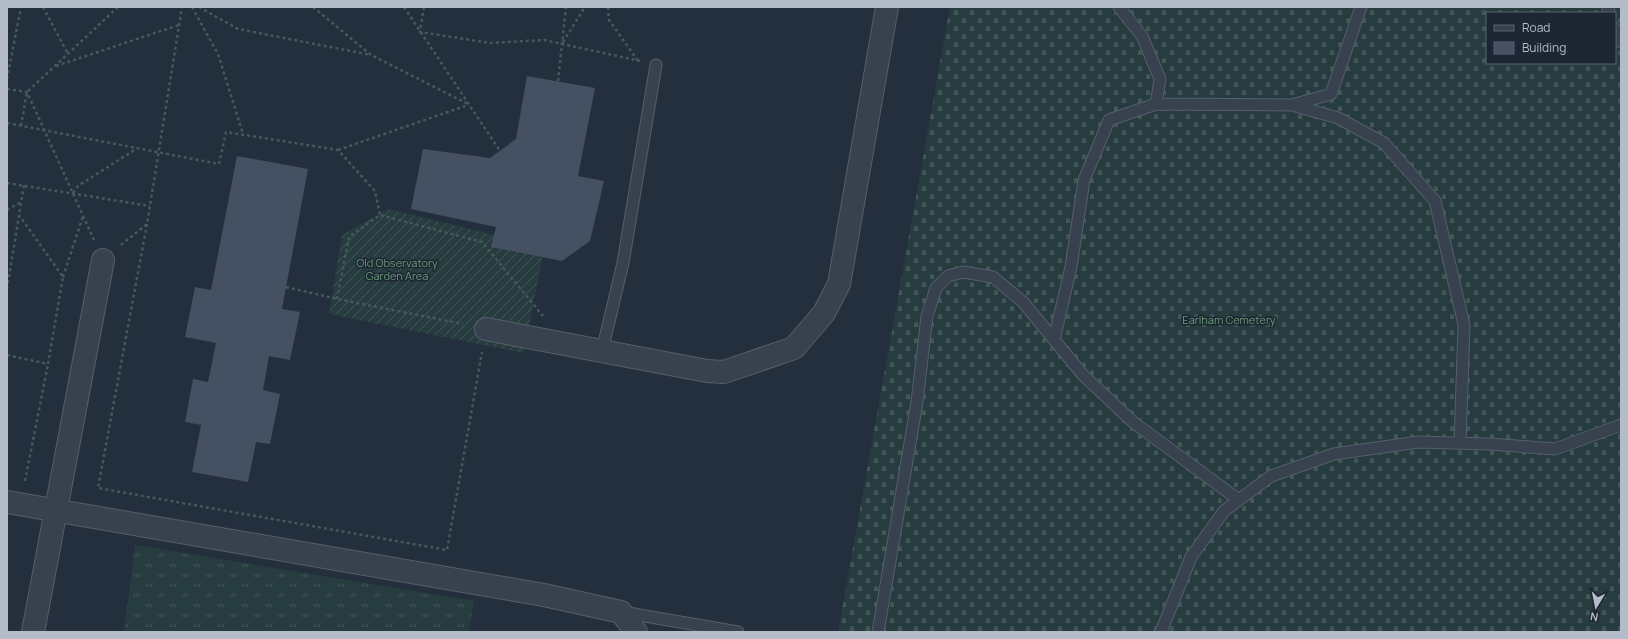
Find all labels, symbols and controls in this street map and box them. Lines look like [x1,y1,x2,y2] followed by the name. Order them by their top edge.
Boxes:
[1486,12,1616,64] legend
[1522,19,1550,36] text: Road
[1522,39,1566,56] text: Building
[356,255,438,283] park label: Old Observatory Garden Area
[1182,312,1276,327] park label: Earlham Cemetery
[1576,587,1616,627] north arrow
[1589,609,1599,625] text: N

